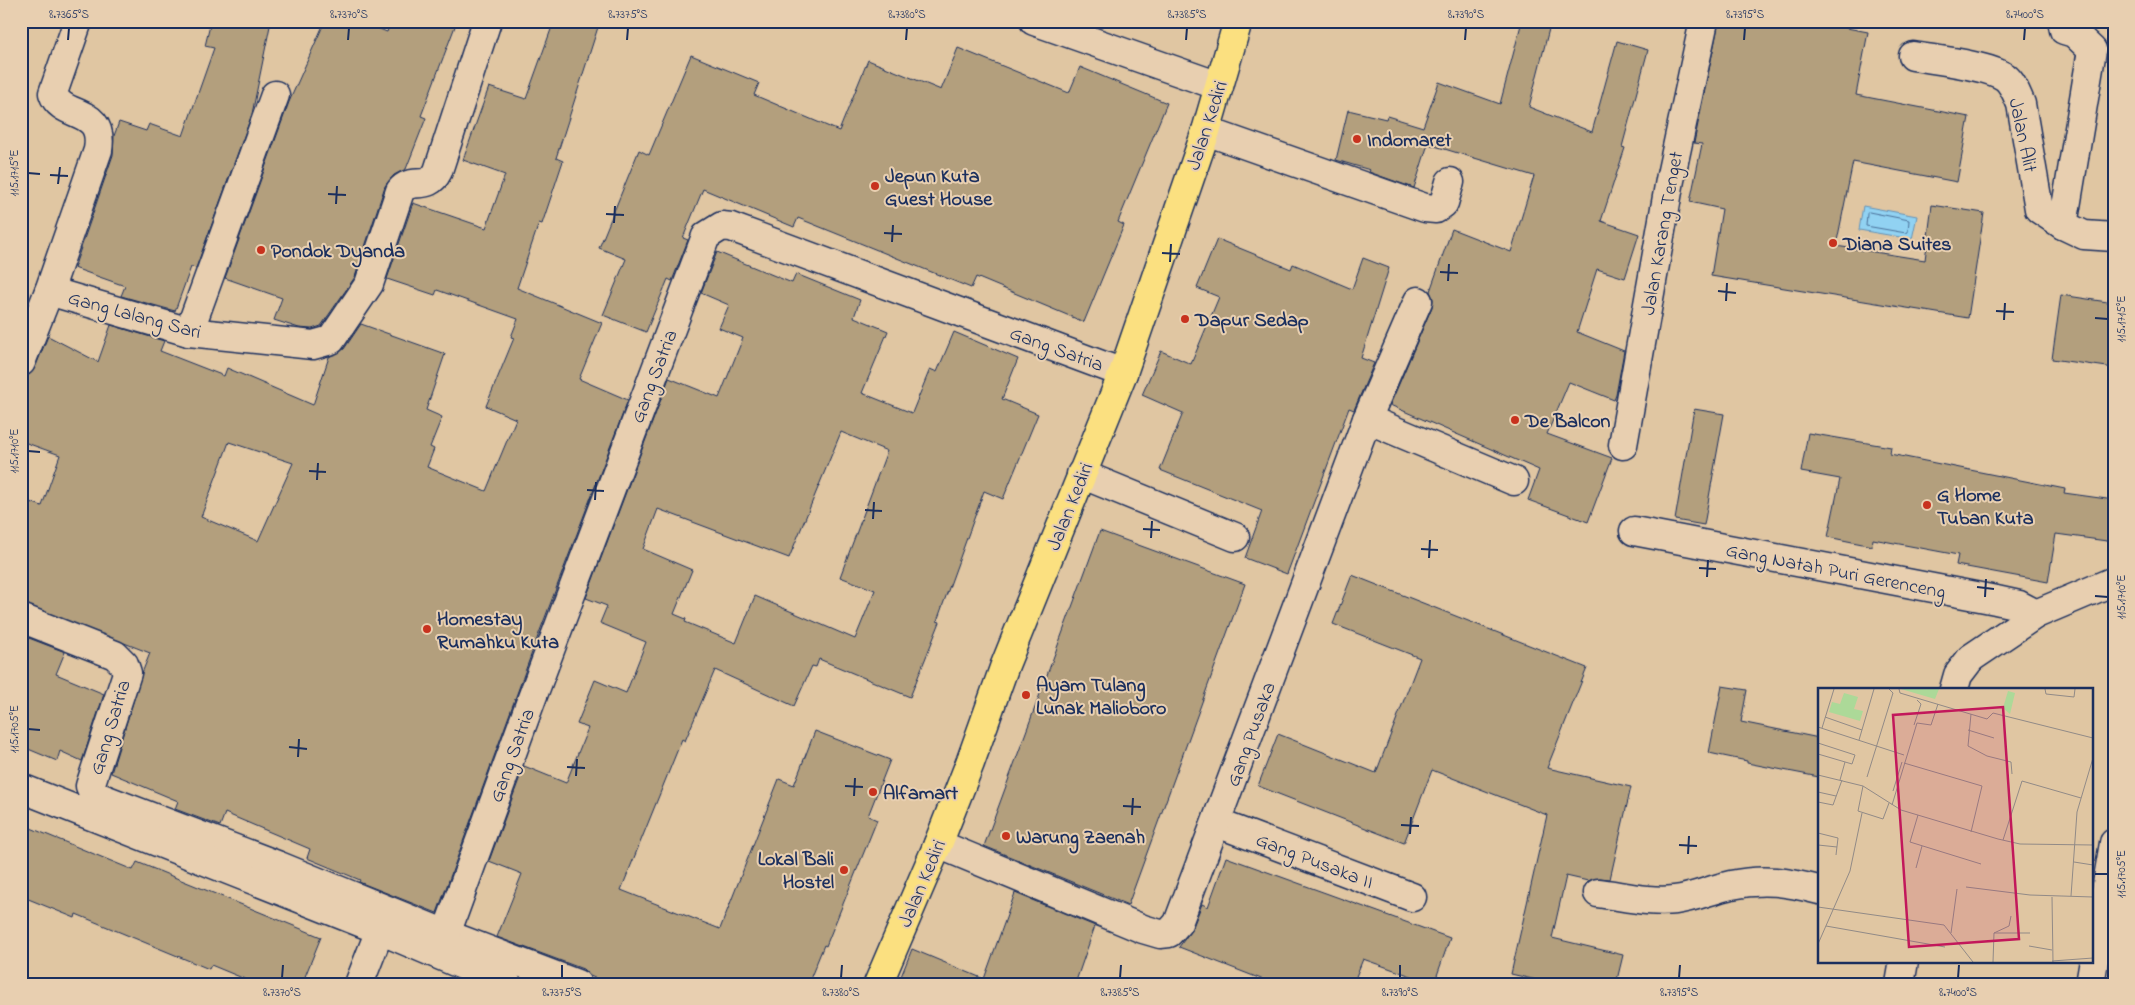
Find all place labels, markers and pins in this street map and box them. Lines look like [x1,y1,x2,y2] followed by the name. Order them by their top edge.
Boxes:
[1367,127,1452,156] place label: Indomaret
[1351,133,1363,145] marker: Indomaret
[885,163,993,215] place label: Jepun Kuta Guest House
[869,180,881,192] marker: Jepun Kuta Guest House
[1842,231,1951,260] place label: Diana Suites
[1827,237,1839,249] marker: Diana Suites
[271,238,405,268] place label: Pondok Dyanda
[255,244,267,256] marker: Pondok Dyanda
[1194,307,1309,336] place label: Dapur Sedap
[1179,313,1191,325] marker: Dapur Sedap
[1524,408,1611,437] place label: De Balcon
[1509,414,1521,426] marker: De Balcon
[1937,482,2034,534] place label: G Home Tuban Kuta
[1921,499,1933,511] marker: G Home Tuban Kuta
[437,606,559,658] place label: Homestay Rumahku Kuta
[421,623,433,635] marker: Homestay Rumahku Kuta
[1036,672,1166,724] place label: Ayam Tulang Lunak Malioboro
[1020,689,1032,701] marker: Ayam Tulang Lunak Malioboro
[883,780,958,809] place label: Alfamart
[867,786,879,798] marker: Alfamart
[1016,824,1145,854] place label: Warung Zaenah
[1000,830,1012,842] marker: Warung Zaenah
[758,846,834,898] place label: Lokal Bali Hostel
[838,864,850,876] marker: Lokal Bali Hostel

